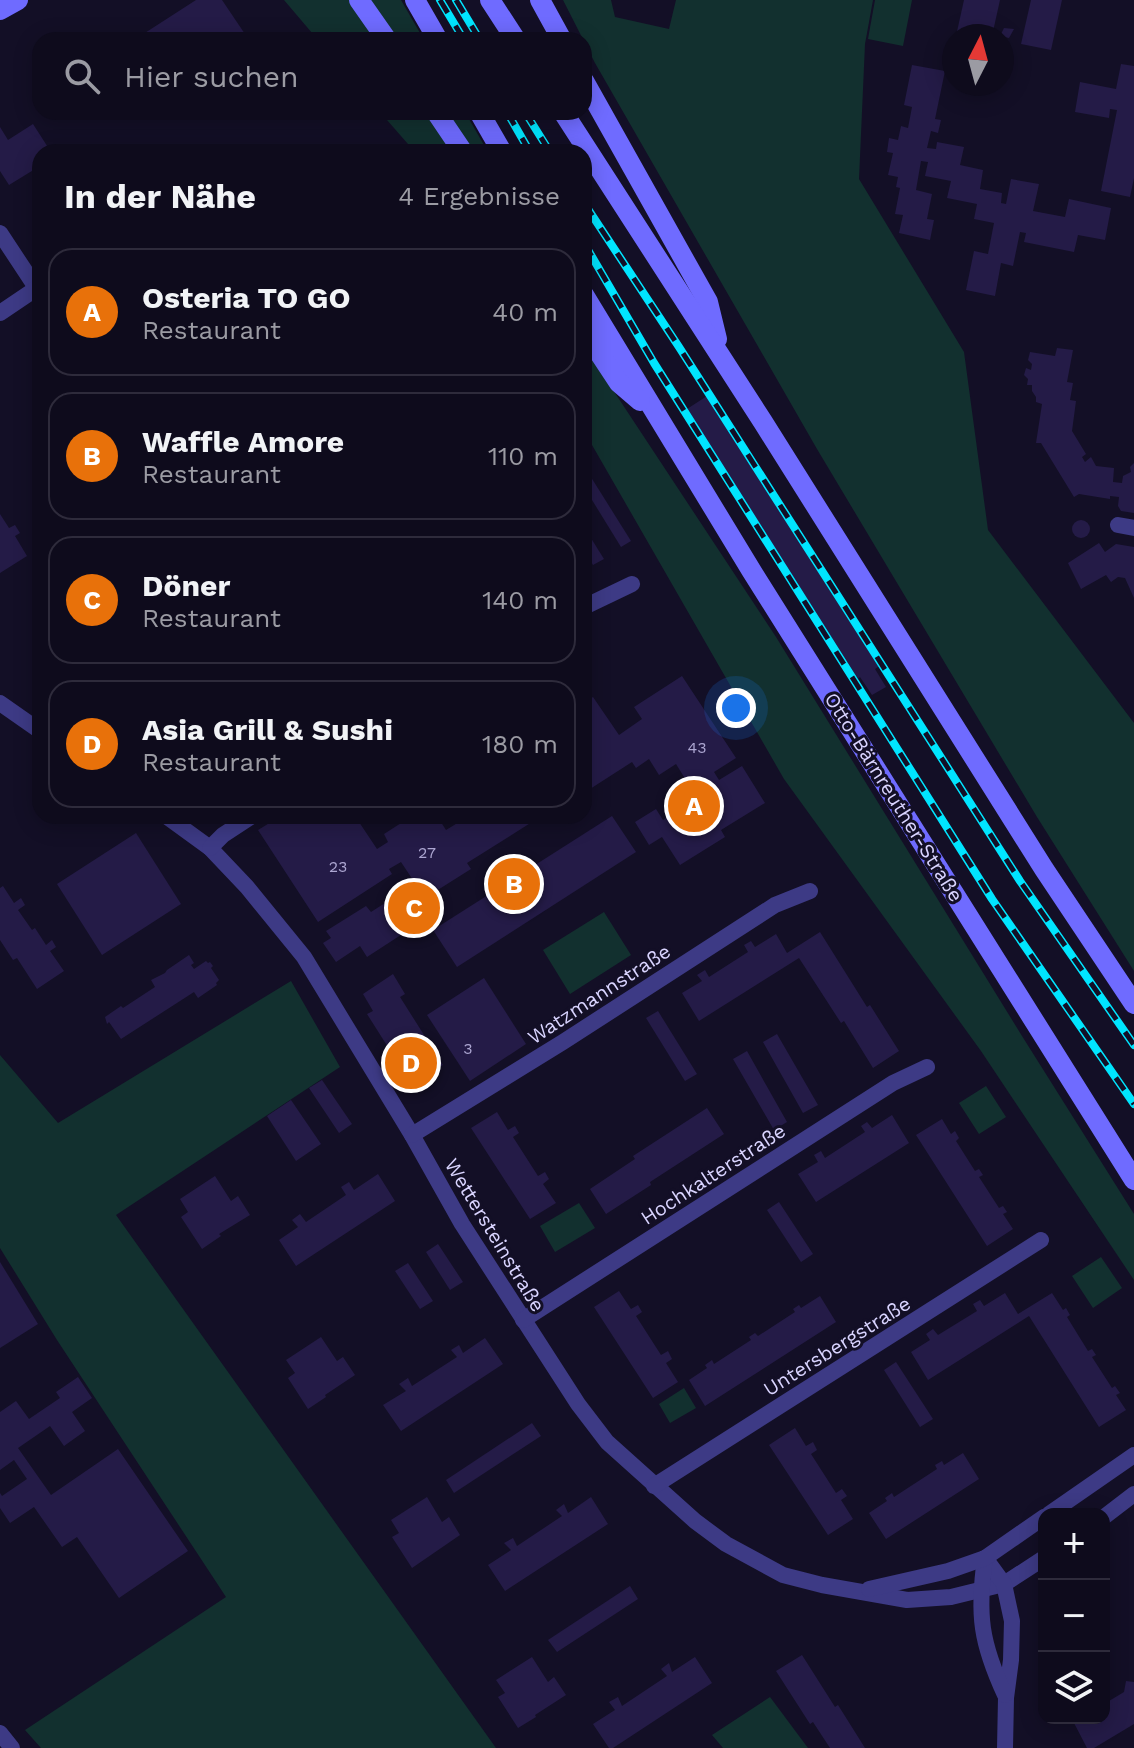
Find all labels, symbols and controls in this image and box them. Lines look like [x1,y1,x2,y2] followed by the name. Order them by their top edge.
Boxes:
[942,24,1014,96] north arrow
[32,32,592,120] search box
[60,54,104,98] icon: search
[124,59,299,94] text: Hier suchen
[64,176,256,216] text: In der Nähe
[398,181,560,211] text: 4 Ergebnisse
[142,280,351,315] text: Osteria TO GO
[83,297,101,327] text: A
[492,297,558,327] text: 40 m
[142,315,281,345] text: Restaurant
[142,424,344,459] text: Waffle Amore
[83,441,101,471] text: B
[488,441,558,471] text: 110 m
[142,459,281,489] text: Restaurant
[142,568,230,603] text: Döner
[83,585,101,615] text: C
[482,585,558,615] text: 140 m
[142,603,281,633] text: Restaurant
[716,688,756,728] your location
[820,688,968,906] street label: Otto-Bärnreuther-Straße
[142,712,393,747] text: Asia Grill & Sushi
[83,729,101,759] text: D
[482,729,558,759] text: 180 m
[687,738,707,757] house number: 43
[142,747,281,777] text: Restaurant
[668,776,720,836] pin: A
[418,843,436,862] house number: 27
[488,854,540,914] pin: B
[329,857,347,876] house number: 23
[388,878,440,938] pin: C
[523,939,675,1049] street label: Watzmannstraße
[385,1033,437,1093] pin: D
[463,1039,473,1058] house number: 3
[636,1118,790,1230] street label: Hochkalterstraße
[440,1154,550,1316] street label: Wettersteinstraße
[759,1291,915,1401] street label: Untersbergstraße
[1038,1508,1110,1724] map controls
[1038,1508,1110,1580] button: +
[1038,1580,1110,1652] button: −
[1038,1652,1110,1724] button: layers

